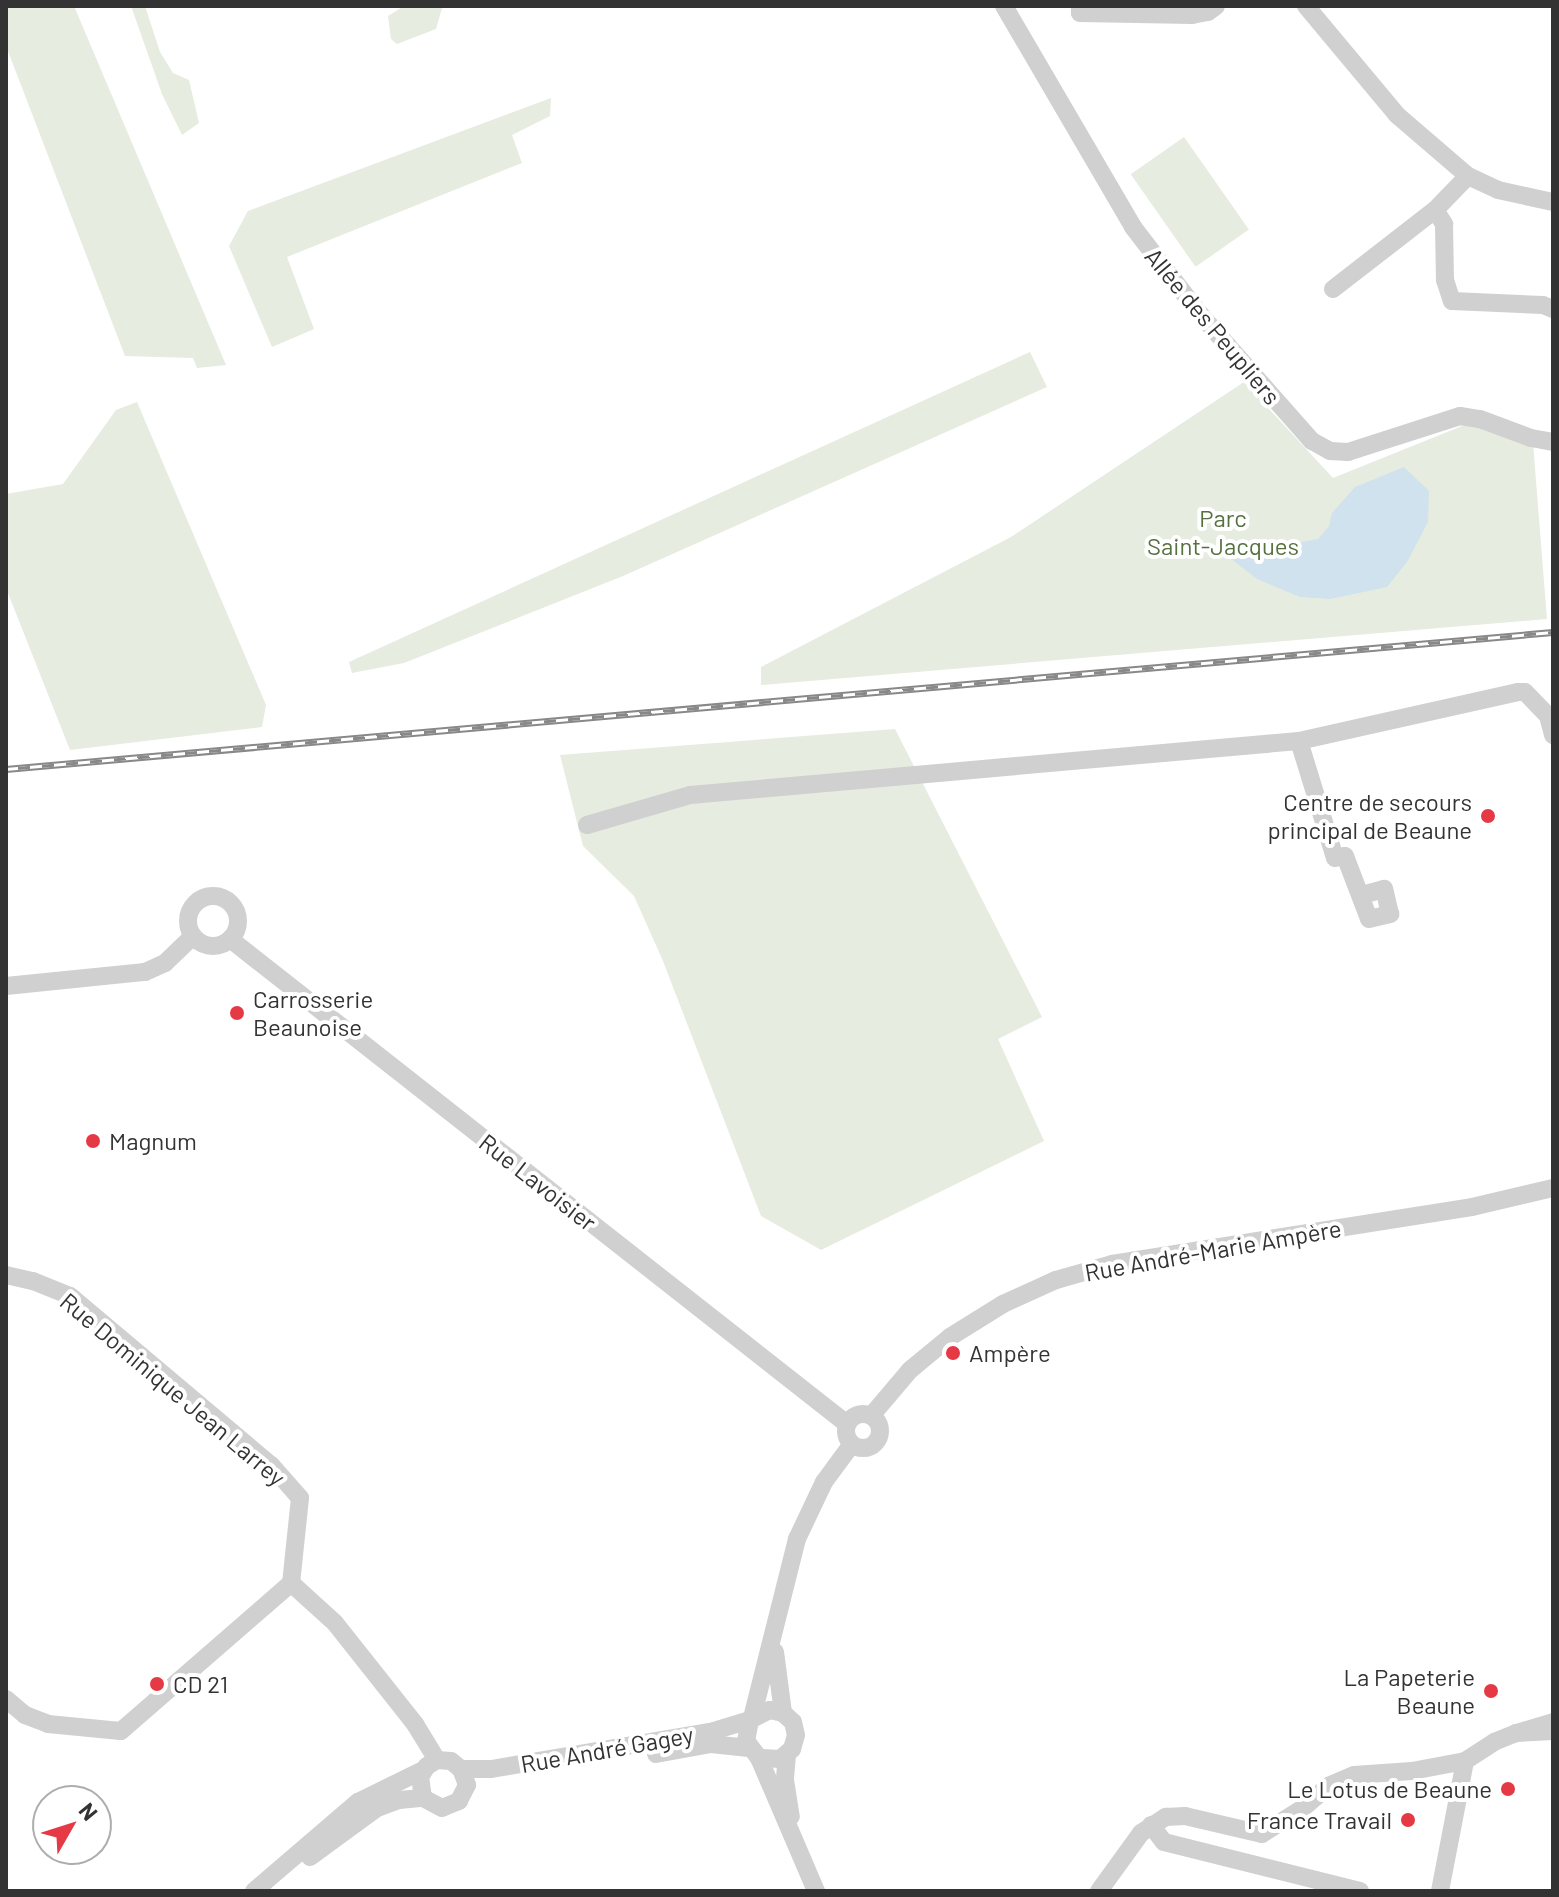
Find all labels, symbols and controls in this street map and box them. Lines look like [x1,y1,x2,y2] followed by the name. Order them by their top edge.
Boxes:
[1139,242,1287,410] street label: Allée des Peupliers
[1147,504,1299,560] park label: Parc Saint-Jacques
[1268,788,1472,844] place label: Centre de secours principal de Beaune
[1479,807,1497,825] marker: Centre de secours principal de Beaune
[253,985,373,1041] place label: Carrosserie Beaunoise
[228,1004,246,1022] marker: Carrosserie Beaunoise
[109,1127,197,1155] place label: Magnum
[474,1127,602,1237] street label: Rue Lavoisier
[84,1132,102,1150] marker: Magnum
[1082,1213,1344,1287] street label: Rue André-Marie Ampère
[55,1286,291,1492] street label: Rue Dominique Jean Larrey
[969,1339,1051,1367] place label: Ampère
[944,1344,962,1362] marker: Ampère
[1343,1663,1475,1719] place label: La Papeterie Beaune
[173,1670,228,1698] place label: CD 21
[148,1675,166,1693] marker: CD 21
[1482,1682,1500,1700] marker: La Papeterie Beaune
[518,1720,696,1778] street label: Rue André Gagey
[1287,1775,1492,1803] place label: Le Lotus de Beaune
[1499,1780,1517,1798] marker: Le Lotus de Beaune
[32,1785,112,1865] north arrow
[74,1797,104,1825] text: N
[1247,1806,1392,1834] place label: France Travail
[1399,1811,1417,1829] marker: France Travail

